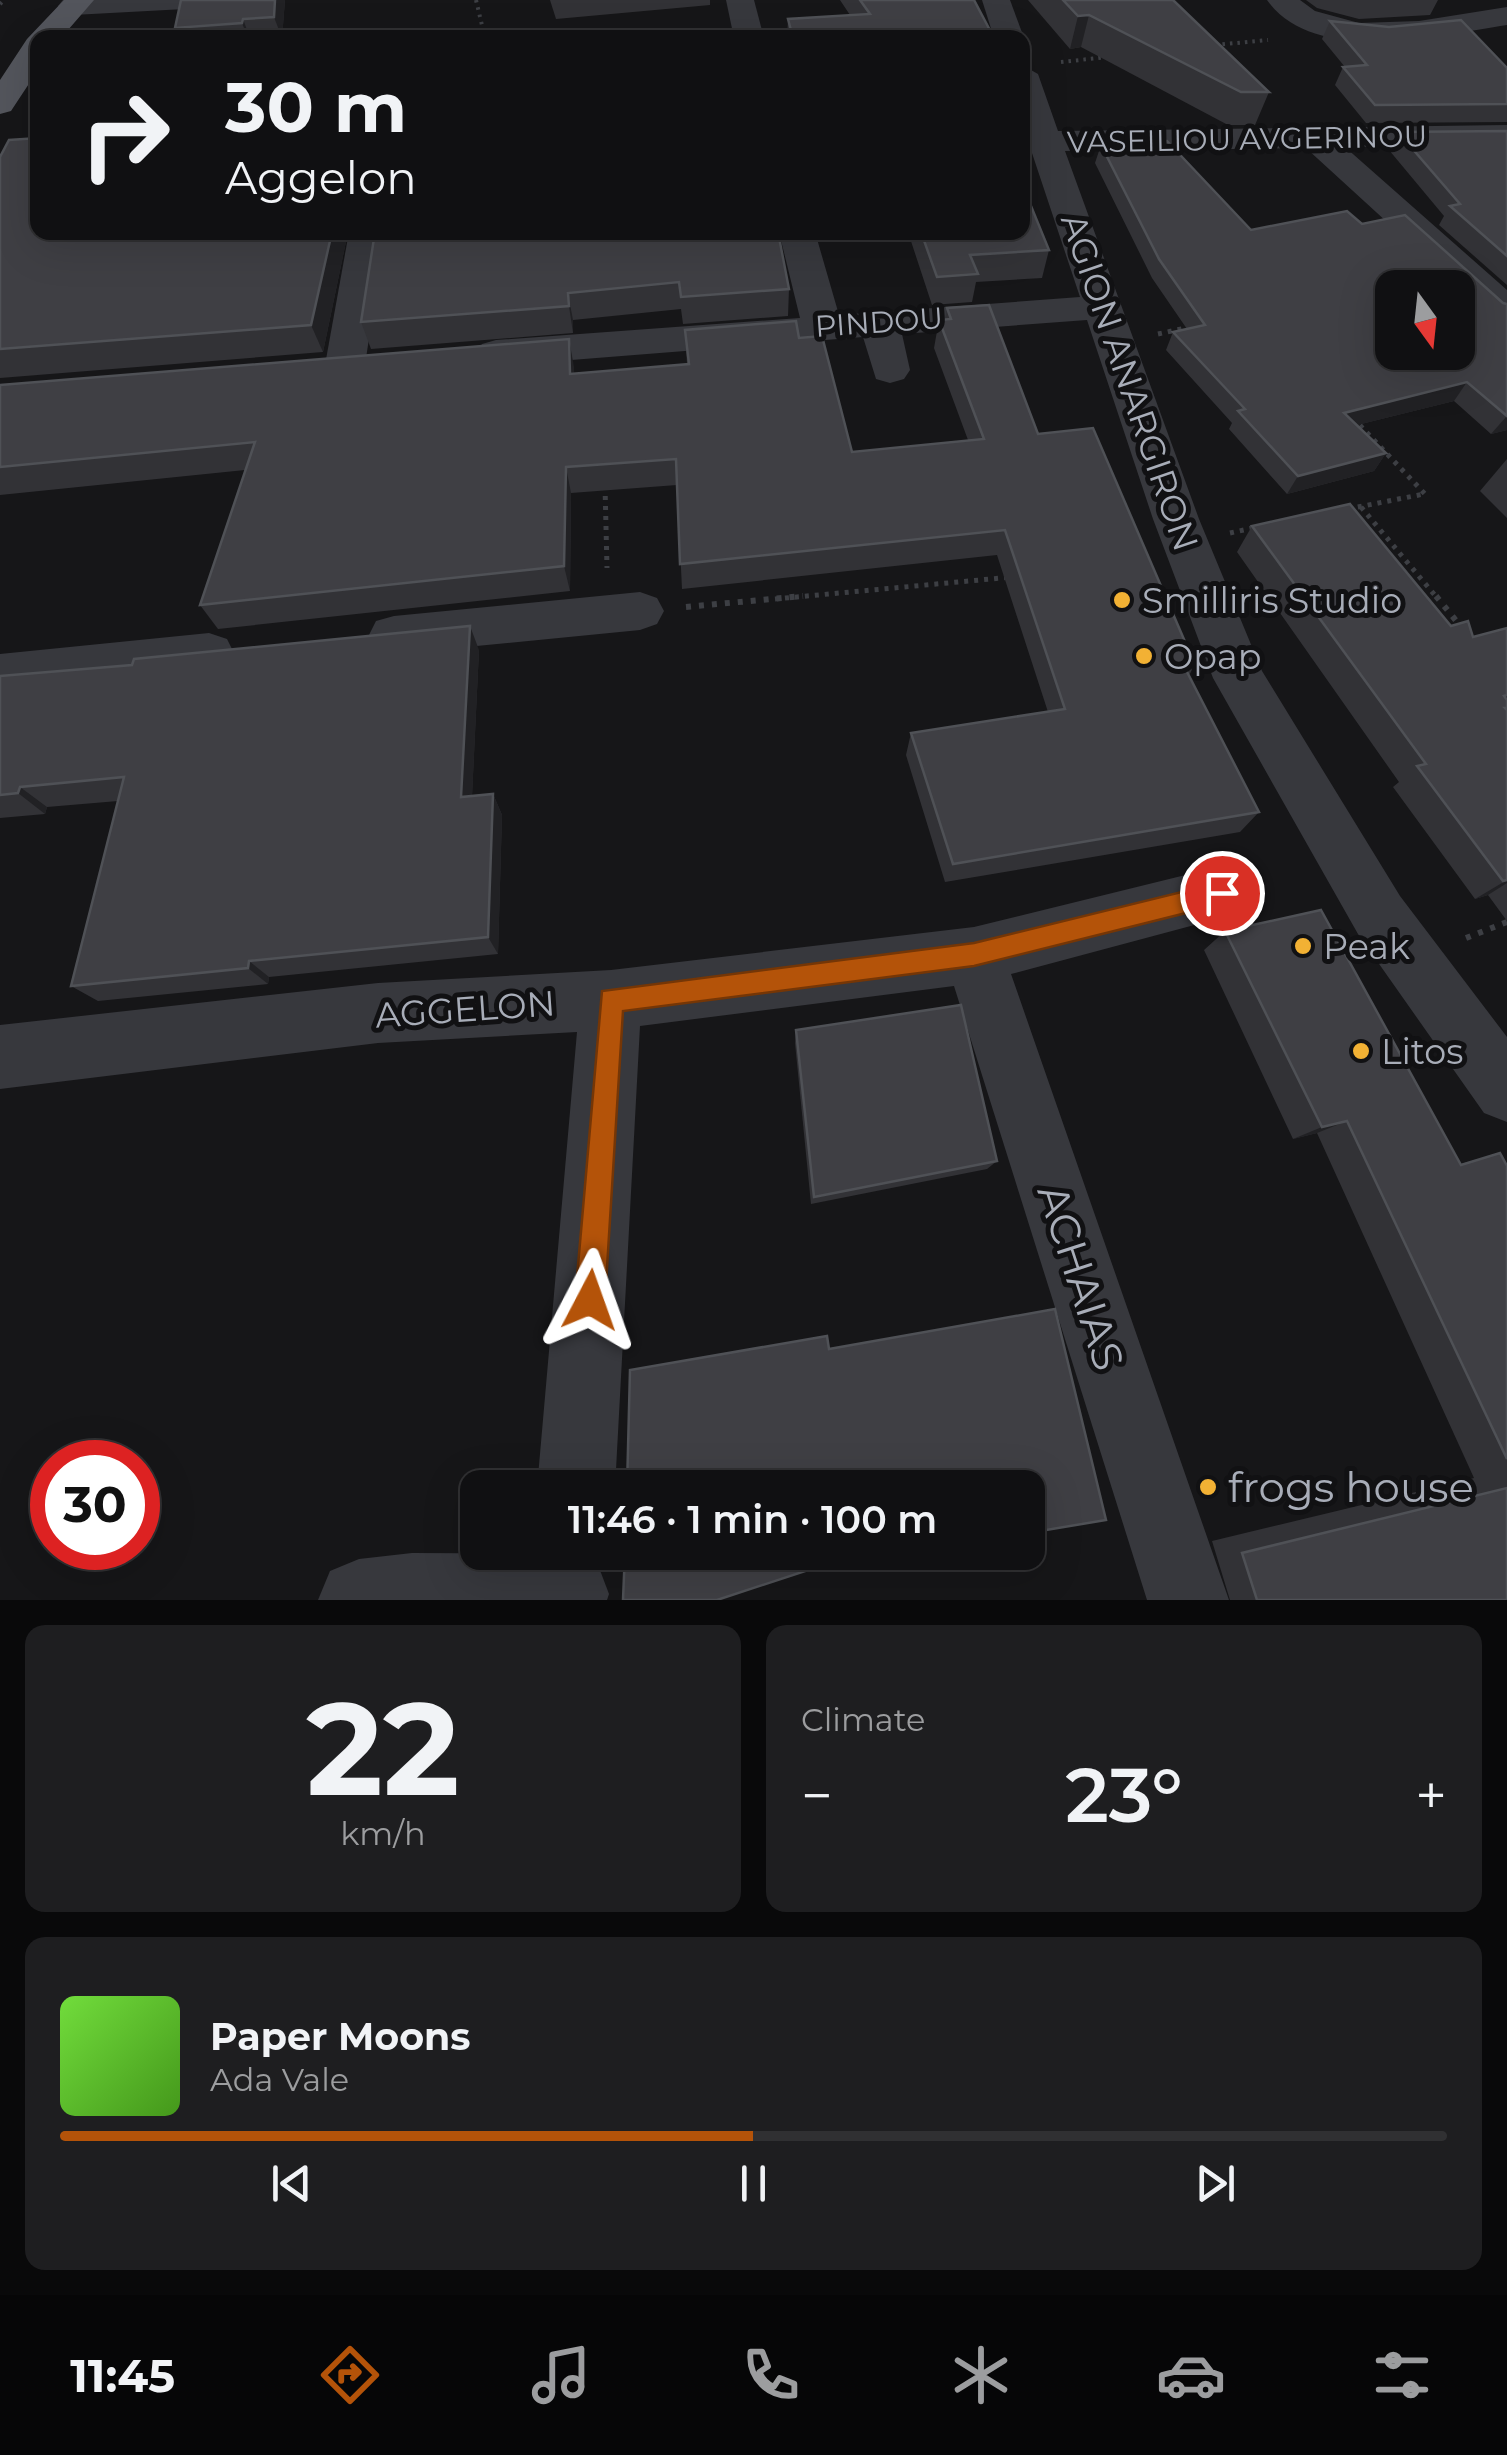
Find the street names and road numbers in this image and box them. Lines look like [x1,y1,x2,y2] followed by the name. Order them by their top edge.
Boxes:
[1066,117,1428,161] street label: VASEILIOU AVGERINOU
[1052,208,1208,556] street label: AGION ANARGIRON
[814,299,944,345] street label: PINDOU
[374,981,556,1037] street label: AGGELON
[1027,1177,1135,1377] street label: ACHAIAS

